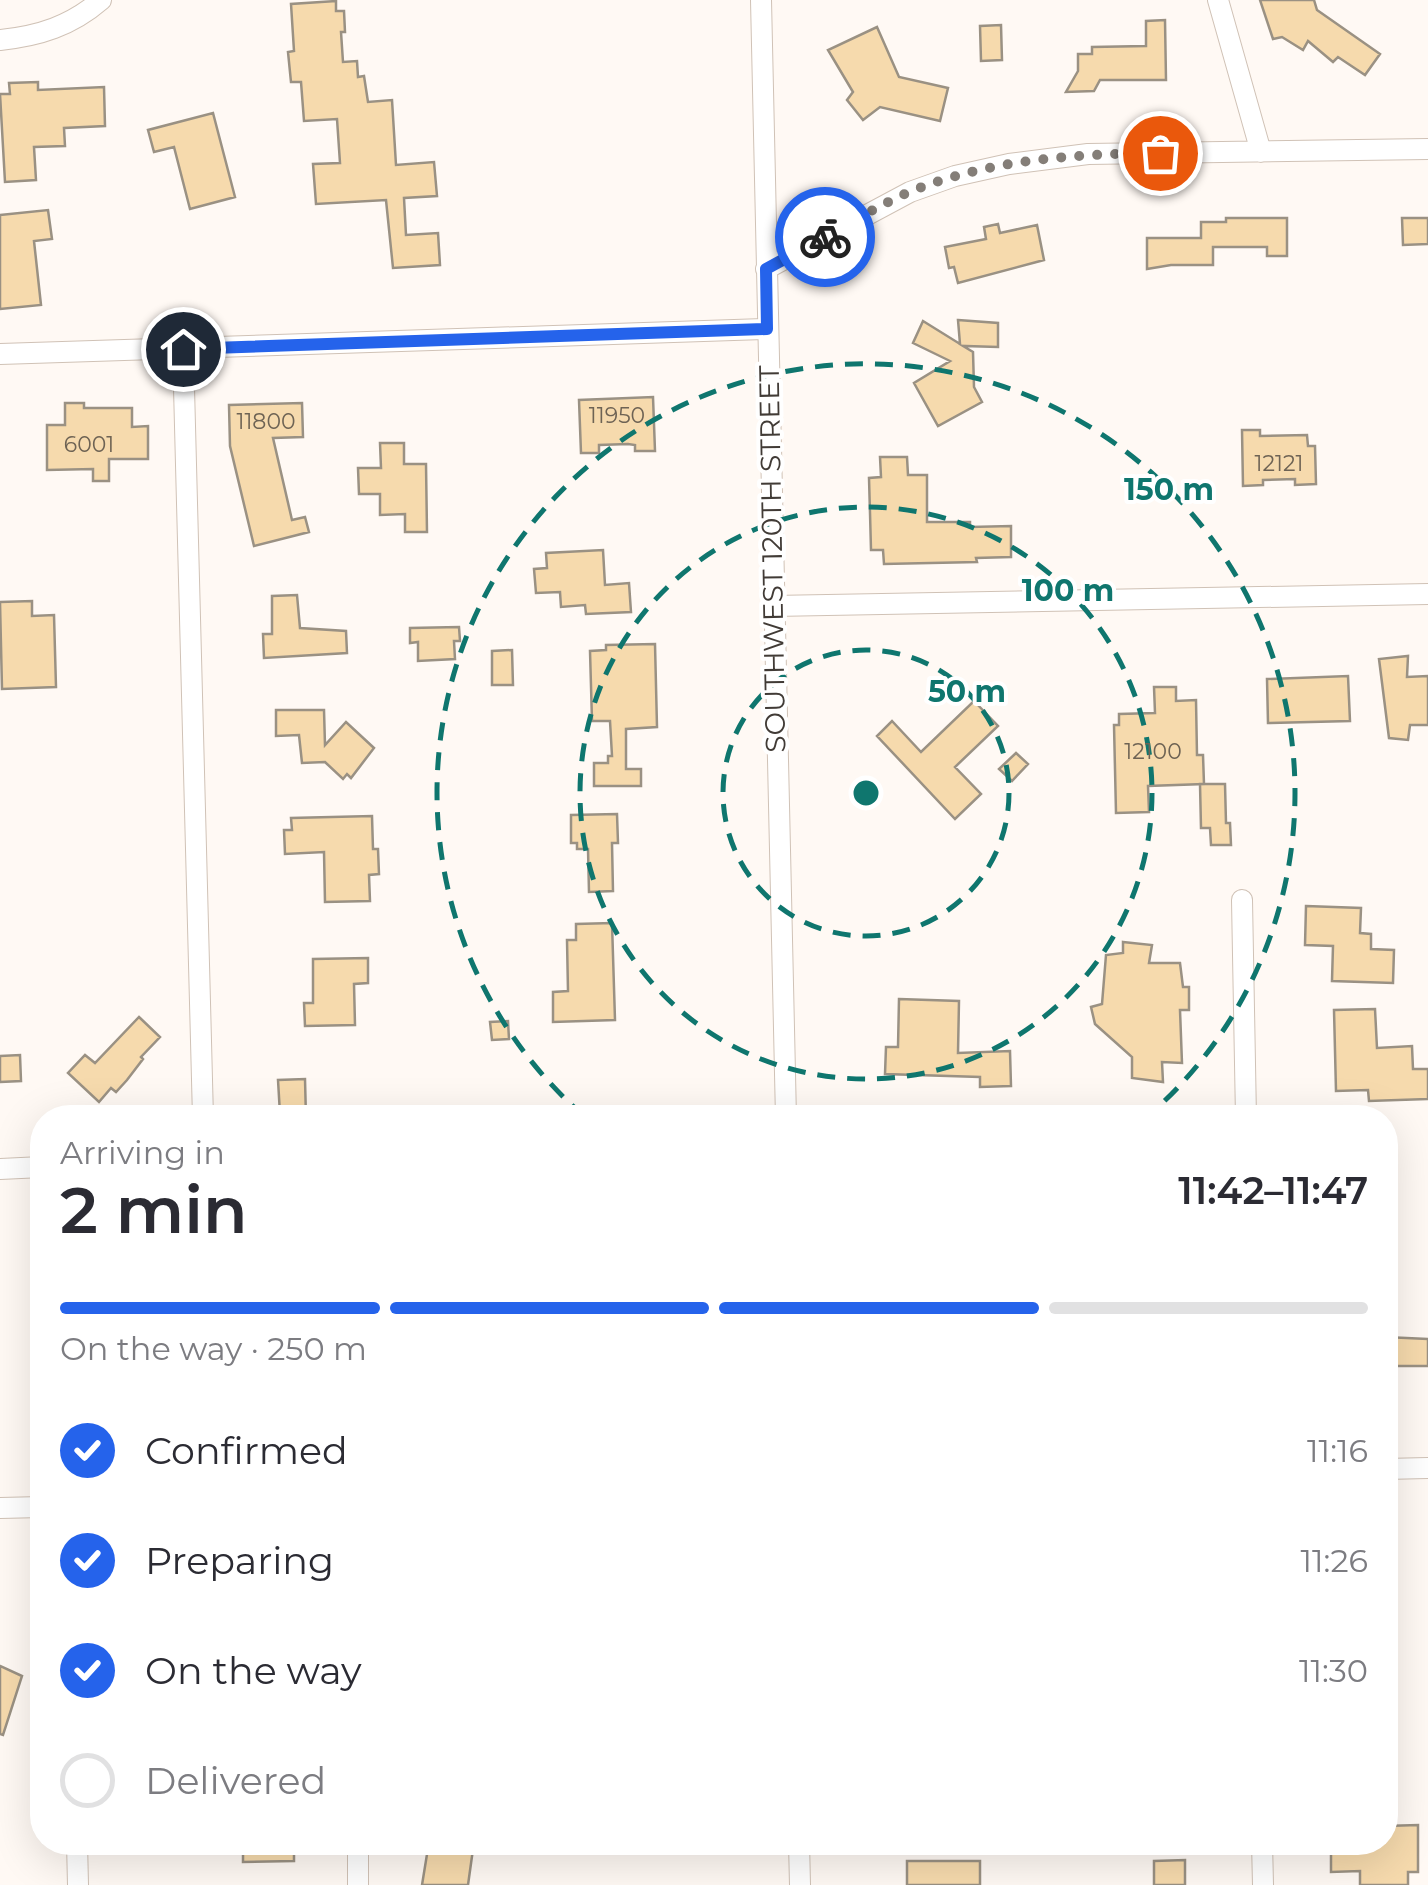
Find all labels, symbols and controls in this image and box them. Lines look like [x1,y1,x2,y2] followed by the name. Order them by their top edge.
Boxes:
[1118,111,1203,196] pin
[1133,126,1188,181] icon: bag
[775,187,875,287] courier
[798,210,853,265] icon: bike
[141,307,226,392] pin
[156,322,211,377] icon: home
[752,365,792,753] street label: SOUTHWEST 120TH STREET
[589,402,645,429] house number: 11950
[236,408,296,435] house number: 11800
[64,431,114,458] house number: 6001
[1255,450,1303,477] house number: 12121
[1124,471,1214,508] text: 150 m
[1022,572,1114,609] text: 100 m
[928,673,1006,710] text: 50 m
[1124,738,1182,765] house number: 12100
[848,775,884,811] centre of rings
[60,1133,225,1172] text: Arriving in
[1178,1167,1368,1214] text: 11:42–11:47
[60,1170,248,1249] text: 2 min
[60,1329,367,1368] text: On the way · 250 m
[60,1423,115,1478] icon: check
[145,1427,348,1474] text: Confirmed
[1307,1431,1368,1470] text: 11:16
[60,1533,115,1588] icon: check
[145,1537,334,1584] text: Preparing
[1301,1541,1368,1580] text: 11:26
[60,1643,115,1698] icon: check
[145,1647,362,1694] text: On the way
[1299,1651,1368,1690] text: 11:30
[145,1757,326,1804] text: Delivered

